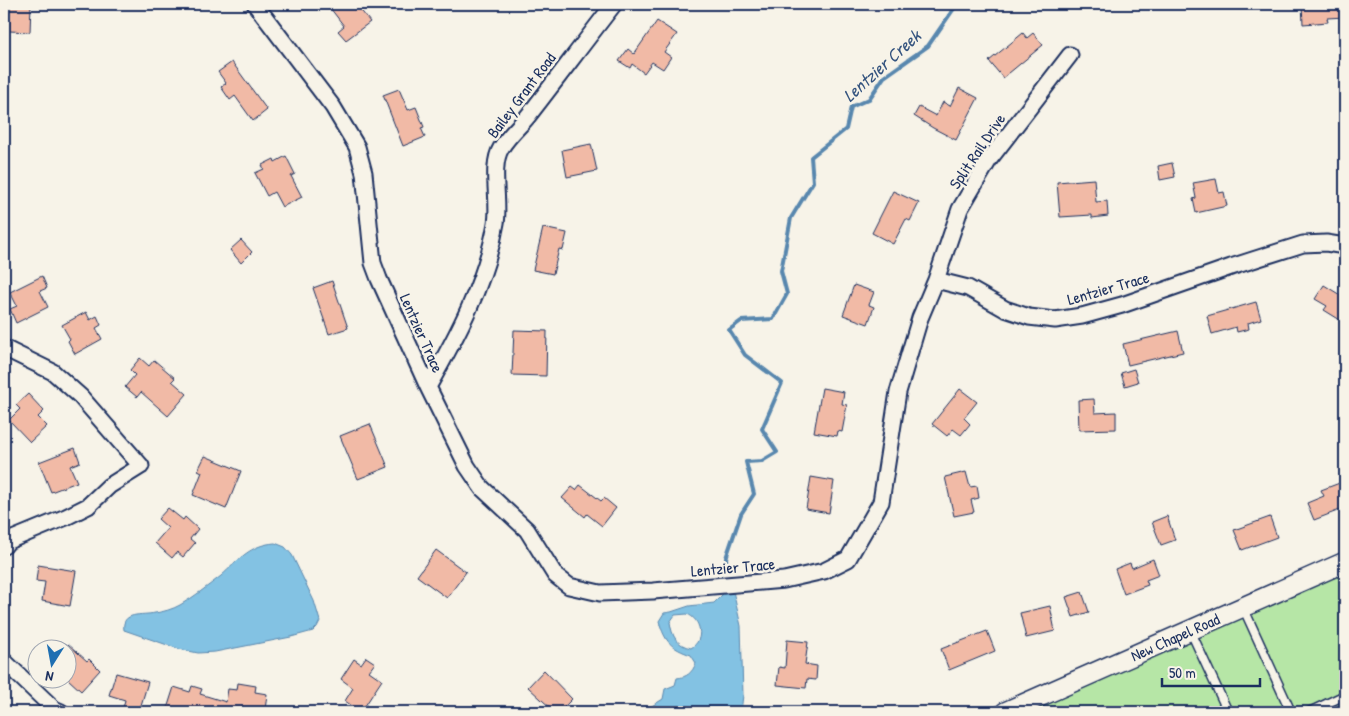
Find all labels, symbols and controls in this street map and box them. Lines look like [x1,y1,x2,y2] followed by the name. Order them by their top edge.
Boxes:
[837,23,927,107] water label: Lentzier Creek
[482,48,560,142] street label: Bailey Grant Road
[944,109,1011,193] street label: Split Rail Drive
[1064,266,1152,310] street label: Lentzier Trace
[395,290,449,377] street label: Lentzier Trace
[690,552,777,582] street label: Lentzier Trace
[1127,608,1223,666] street label: New Chapel Road
[28,638,78,688] north arrow
[1162,656,1259,688] scale bar
[1169,662,1196,683] text: 50 m
[43,667,55,687] text: N

